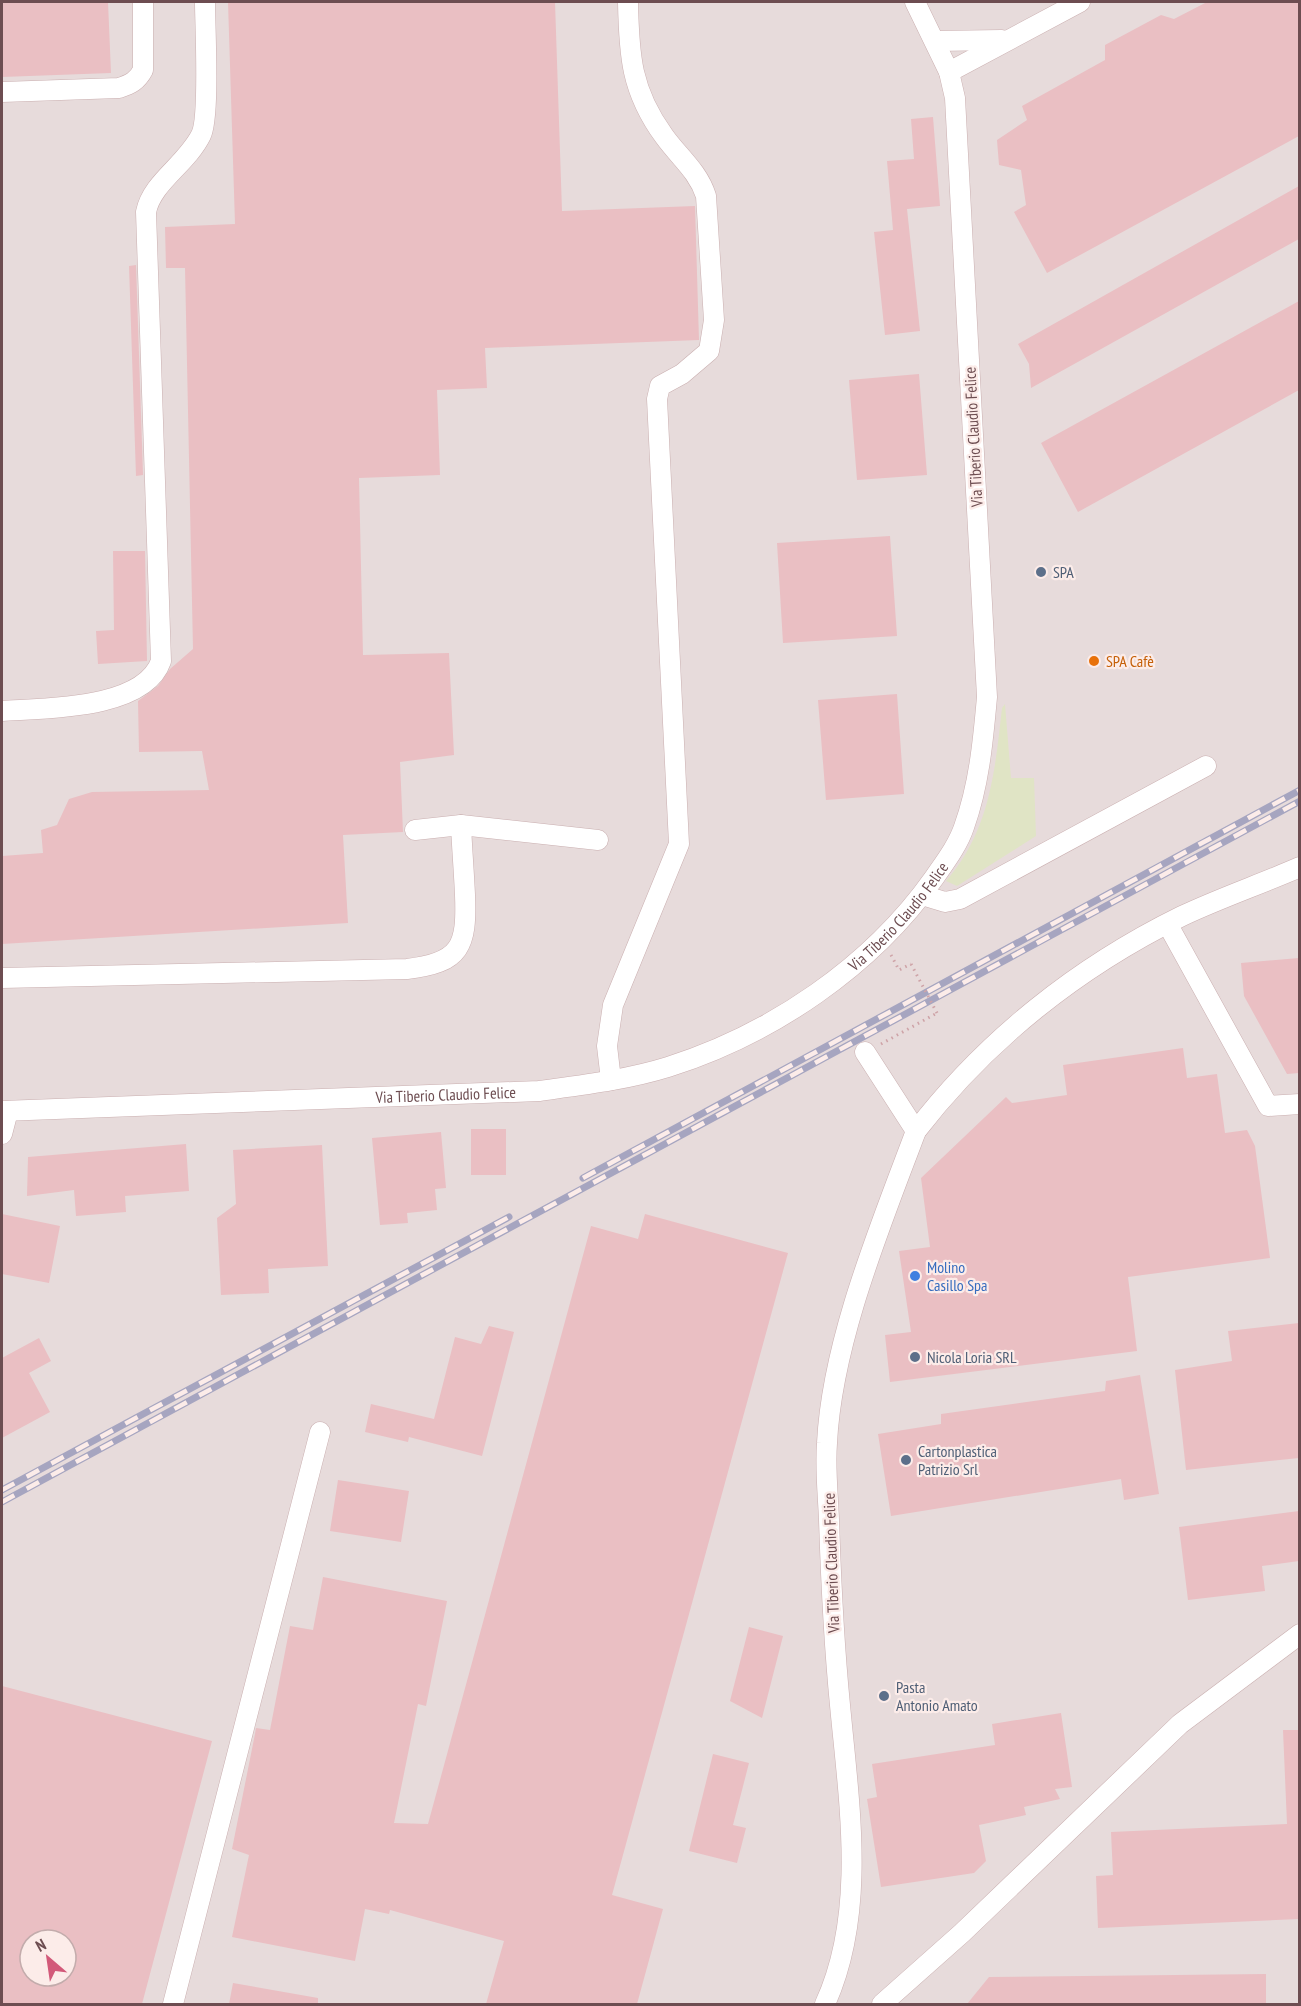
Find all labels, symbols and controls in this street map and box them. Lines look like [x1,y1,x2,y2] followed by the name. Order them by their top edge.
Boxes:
[959,366,987,509] street label: Via Tiberio Claudio Felice
[1053,562,1074,582] place label: SPA
[1034,565,1048,579] marker: SPA
[1106,651,1154,671] place label: SPA Cafè
[1087,654,1101,668] marker: SPA Cafè
[843,858,952,976] street label: Via Tiberio Claudio Felice
[374,1082,516,1107] street label: Via Tiberio Claudio Felice
[927,1257,987,1295] place label: Molino Casillo Spa
[908,1269,922,1283] marker: Molino Casillo Spa
[927,1347,1017,1367] place label: Nicola Loria SRL
[908,1350,922,1364] marker: Nicola Loria SRL
[918,1441,997,1479] place label: Cartonplastica Patrizio Srl
[899,1453,913,1467] marker: Cartonplastica Patrizio Srl
[819,1493,843,1634] street label: Via Tiberio Claudio Felice
[896,1677,978,1715] place label: Pasta Antonio Amato
[877,1689,891,1703] marker: Pasta Antonio Amato
[18,1928,78,1988] north arrow
[32,1934,49,1956] text: N

